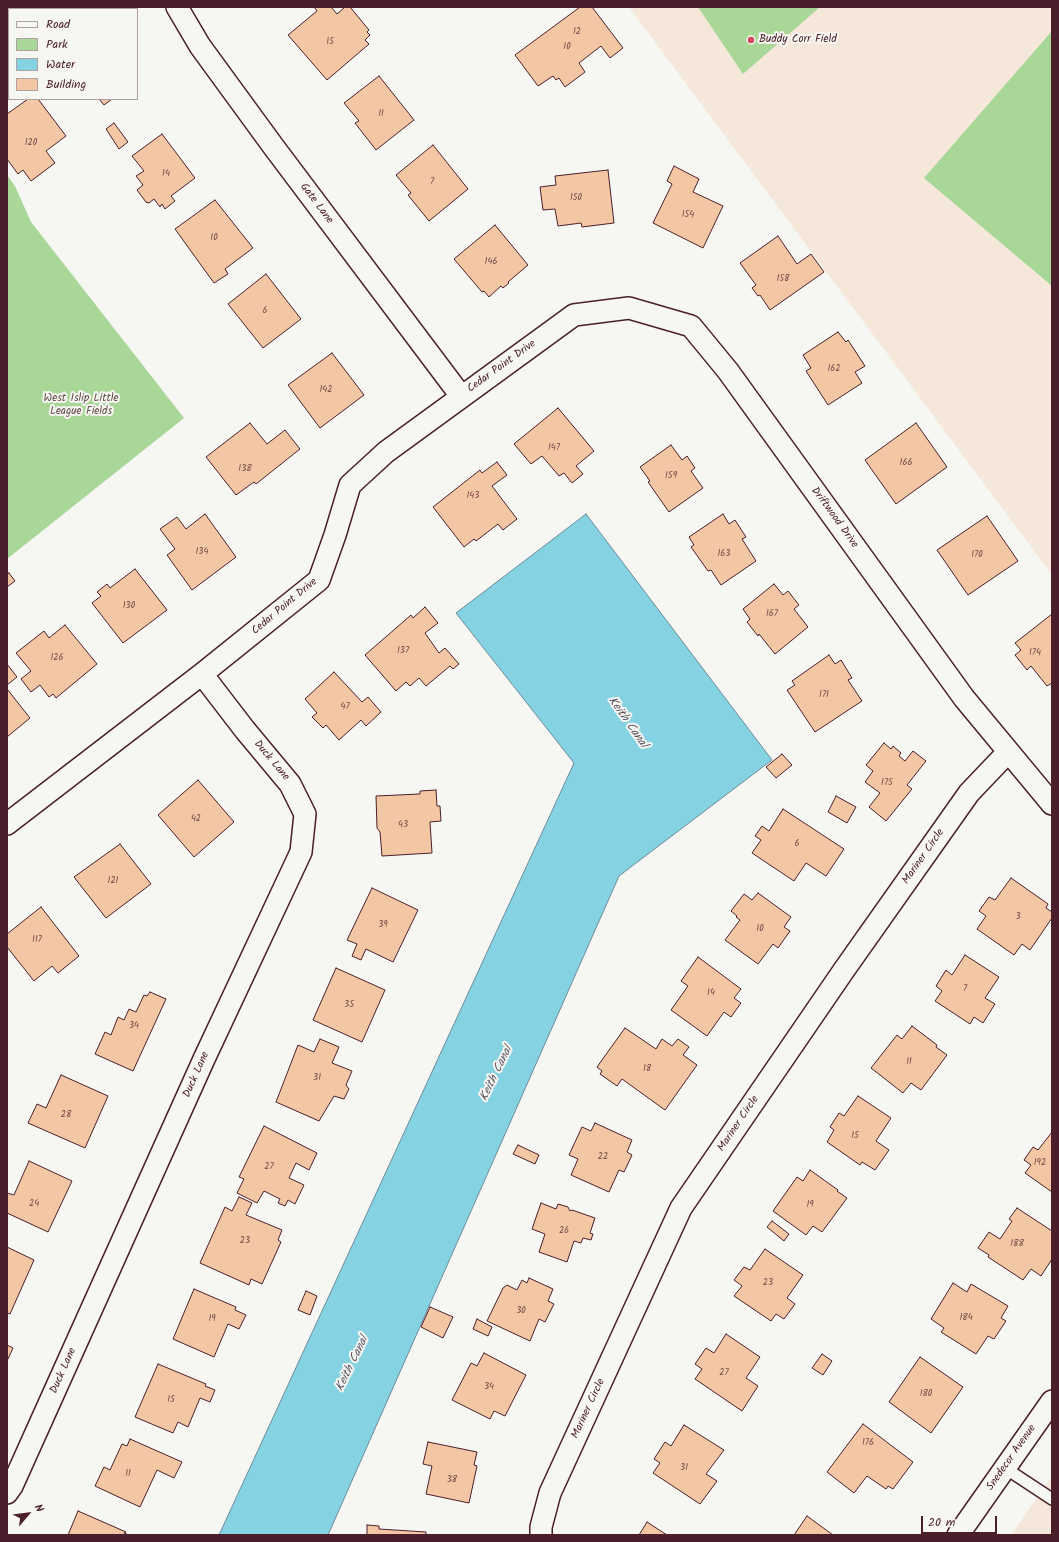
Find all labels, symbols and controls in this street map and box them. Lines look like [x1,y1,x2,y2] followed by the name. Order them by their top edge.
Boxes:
[8,8,138,100] legend
[46,15,70,34] text: Road
[573,27,581,37] house number: 12
[759,33,837,47] place label: Buddy Corr Field
[46,35,68,54] text: Park
[746,35,756,45] marker: Buddy Corr Field
[326,37,334,47] house number: 15
[563,42,571,52] house number: 10
[46,55,75,74] text: Water
[46,75,86,94] text: Building
[378,109,384,119] house number: 11
[25,138,37,148] house number: 120
[162,169,170,179] house number: 14
[430,177,434,187] house number: 7
[296,181,336,227] street label: Gate Lane
[570,193,582,203] house number: 150
[682,210,694,220] house number: 154
[210,233,218,243] house number: 10
[485,257,497,267] house number: 146
[776,274,790,284] house number: 158
[262,306,268,316] house number: 6
[465,338,539,396] street label: Cedar Point Drive
[827,364,841,374] house number: 162
[319,385,333,395] house number: 142
[44,392,118,418] park label: West Islip Little League Fields
[548,443,560,453] house number: 147
[900,458,912,468] house number: 166
[238,464,252,474] house number: 138
[665,471,677,481] house number: 159
[808,485,860,551] street label: Driftwood Drive
[467,491,479,501] house number: 143
[196,547,208,557] house number: 134
[718,549,730,559] house number: 163
[971,550,983,560] house number: 170
[250,576,320,638] street label: Cedar Point Drive
[123,601,135,611] house number: 130
[766,609,778,619] house number: 167
[397,646,409,656] house number: 137
[1029,648,1041,658] house number: 174
[50,653,64,663] house number: 126
[819,690,829,700] house number: 171
[604,695,650,751] water label: Keith Canal
[340,702,350,712] house number: 47
[250,738,292,784] street label: Duck Lane
[881,778,893,788] house number: 175
[191,814,201,824] house number: 42
[398,820,408,830] house number: 43
[900,827,948,887] street label: Mariner Circle
[794,839,800,849] house number: 6
[108,876,118,886] house number: 121
[1015,912,1021,922] house number: 3
[378,920,388,930] house number: 39
[756,924,764,934] house number: 10
[32,935,42,945] house number: 117
[963,984,967,994] house number: 7
[707,988,715,998] house number: 14
[344,1000,354,1010] house number: 35
[129,1021,139,1031] house number: 34
[478,1044,516,1104] water label: Keith Canal
[181,1050,213,1100] street label: Duck Lane
[906,1057,912,1067] house number: 11
[643,1064,651,1074] house number: 18
[313,1073,321,1083] house number: 31
[716,1094,762,1154] street label: Mariner Circle
[61,1110,71,1120] house number: 28
[851,1131,859,1141] house number: 15
[598,1152,608,1162] house number: 22
[1034,1158,1046,1168] house number: 192
[264,1162,274,1172] house number: 27
[29,1199,39,1209] house number: 24
[806,1200,814,1210] house number: 19
[559,1226,569,1236] house number: 26
[240,1236,250,1246] house number: 23
[1010,1239,1024,1249] house number: 188
[763,1278,773,1288] house number: 23
[516,1306,526,1316] house number: 30
[959,1313,973,1323] house number: 184
[208,1314,216,1324] house number: 19
[334,1334,372,1394] water label: Keith Canal
[48,1346,80,1396] street label: Duck Lane
[719,1368,729,1378] house number: 27
[569,1377,609,1441] street label: Mariner Circle
[484,1382,494,1392] house number: 34
[920,1389,932,1399] house number: 180
[167,1395,175,1405] house number: 15
[984,1423,1040,1493] street label: Snedecor Avenue
[862,1438,874,1448] house number: 176
[680,1463,688,1473] house number: 31
[125,1469,131,1479] house number: 11
[447,1475,457,1485] house number: 38
[8,1494,48,1534] north arrow
[29,1501,48,1516] text: N
[923,1508,999,1534] scale bar
[928,1513,955,1532] text: 20 m

